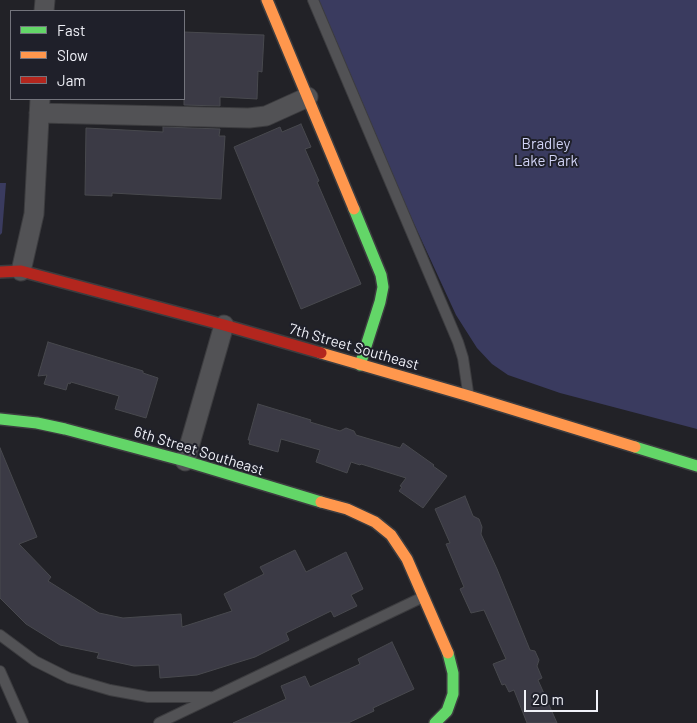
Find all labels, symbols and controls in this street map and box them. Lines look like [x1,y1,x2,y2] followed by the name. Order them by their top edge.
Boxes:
[10,10,185,100] legend
[57,21,85,39] text: Fast
[57,46,88,64] text: Slow
[57,71,86,89] text: Jam
[514,135,578,170] park label: Bradley Lake Park
[287,320,421,374] street label: 7th Street Southeast
[132,423,266,479] street label: 6th Street Southeast
[527,680,601,712] scale bar
[532,690,564,708] text: 20 m

